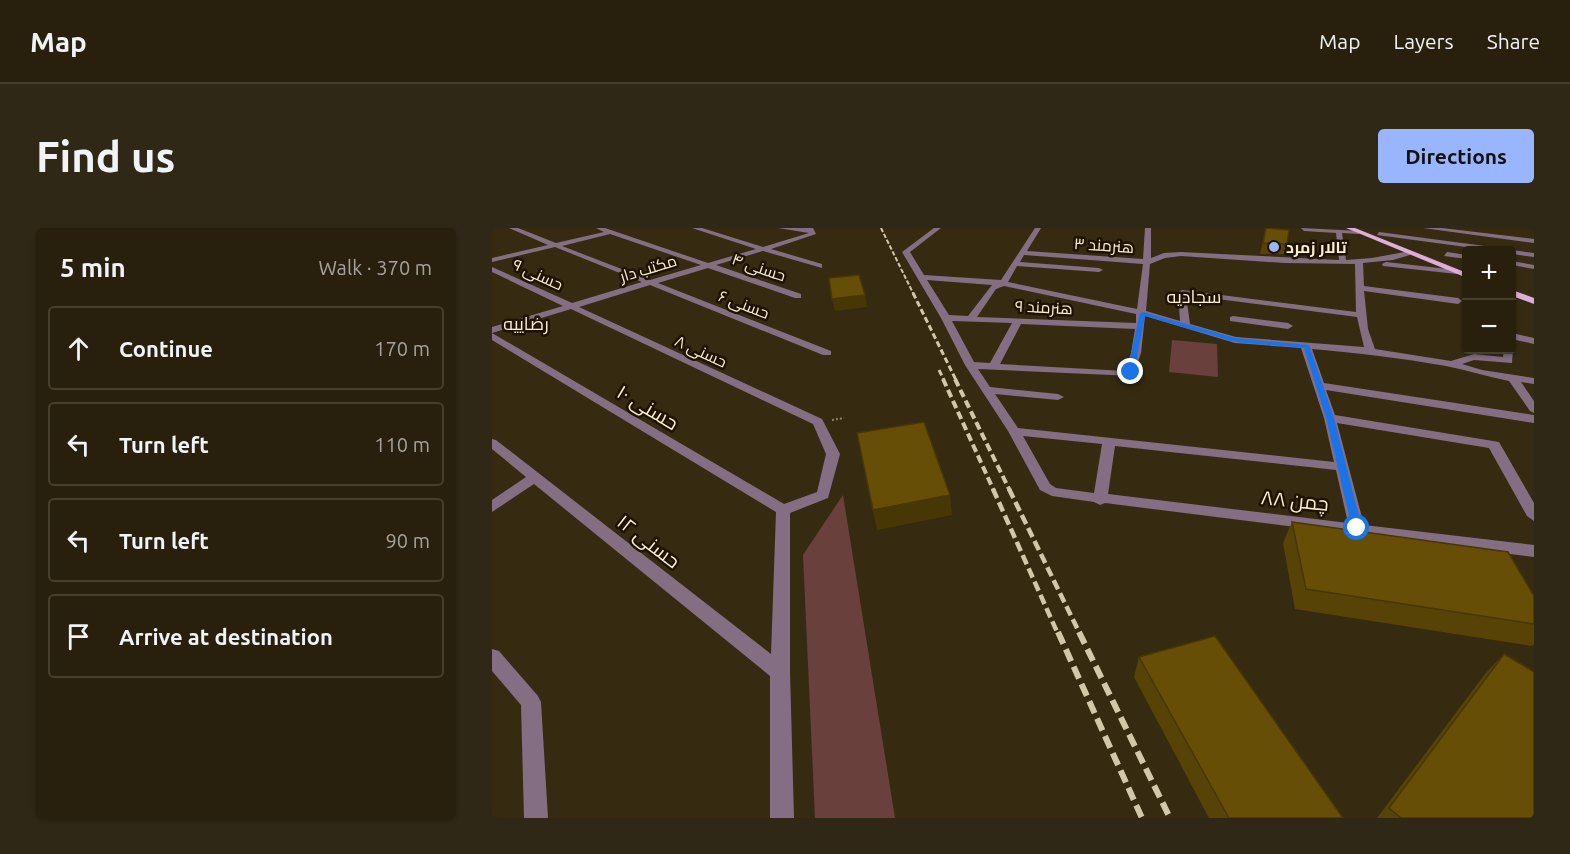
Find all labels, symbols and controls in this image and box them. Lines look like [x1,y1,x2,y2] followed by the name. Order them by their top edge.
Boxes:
[30,26,87,57] text: Map
[1319,29,1360,53] text: Map
[1393,29,1454,53] text: Layers
[1487,29,1540,53] text: Share
[1378,129,1534,183] button: Directions
[36,133,175,180] text: Find us
[1073,234,1135,257] street label: هنرمند ۳
[1286,238,1348,257] place label: تالار زمرد
[1267,240,1281,254] marker: تالار زمرد
[1462,246,1516,354] map controls
[1462,246,1516,300] button: +
[729,249,788,286] street label: حسنی ۴
[616,251,679,286] street label: مکتب دار
[60,253,126,282] text: 5 min
[509,255,566,295] street label: حسنی ۹
[319,256,432,279] text: Walk · 370 m
[715,286,772,324] street label: حسنی ۶
[1167,286,1221,306] district label: سجادیه
[1015,297,1073,318] street label: هنرمند ۹
[1462,300,1516,354] button: −
[503,313,549,335] district label: رضاییه
[671,331,730,373] street label: حسنی ۸
[62,332,95,365] icon: ahead
[119,336,213,361] text: Continue
[374,337,430,360] text: 170 m
[1117,358,1143,384] route end
[612,380,683,436] street label: حسنی ۱۰
[62,428,95,461] icon: left
[119,432,209,457] text: Turn left
[374,433,430,456] text: 110 m
[1260,485,1330,517] street label: چمن ۸۸
[612,509,685,574] street label: حسنی ۱۲
[1343,514,1369,540] route start
[62,524,95,557] icon: left
[119,528,209,553] text: Turn left
[386,529,430,552] text: 90 m
[62,620,95,653] icon: arrive
[119,624,333,649] text: Arrive at destination

